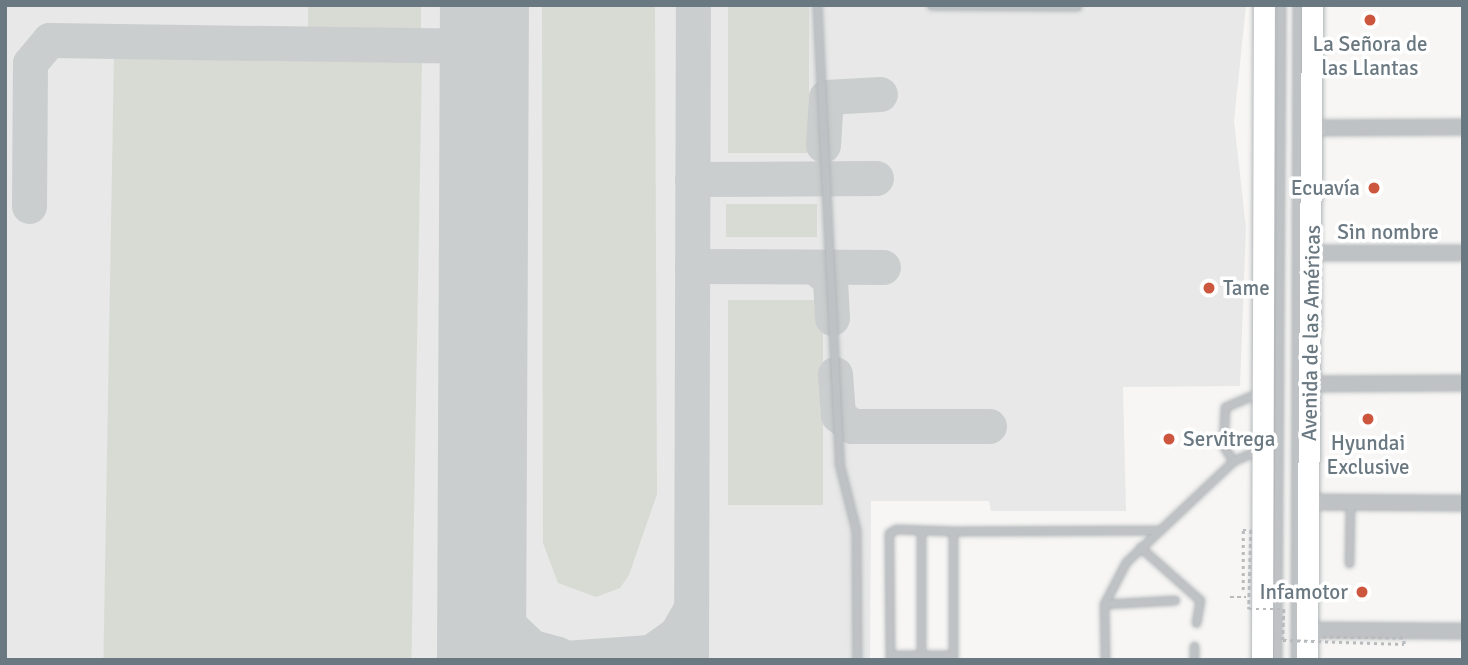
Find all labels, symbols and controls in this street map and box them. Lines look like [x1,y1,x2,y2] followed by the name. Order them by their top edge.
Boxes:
[1362,12,1378,28] marker: La Señora de las Llantas
[1312,31,1428,81] place label: La Señora de las Llantas
[1291,175,1360,201] place label: Ecuavía
[1366,180,1382,196] marker: Ecuavía
[1337,219,1439,245] street label: Sin nombre
[1297,225,1325,441] street label: Avenida de las Américas
[1223,275,1270,301] place label: Tame
[1201,280,1217,296] marker: Tame
[1360,411,1376,427] marker: Hyundai Exclusive
[1183,426,1275,452] place label: Servitrega
[1327,430,1409,480] place label: Hyundai Exclusive
[1161,431,1177,447] marker: Servitrega
[1259,579,1348,605] place label: Infamotor
[1354,584,1370,600] marker: Infamotor

